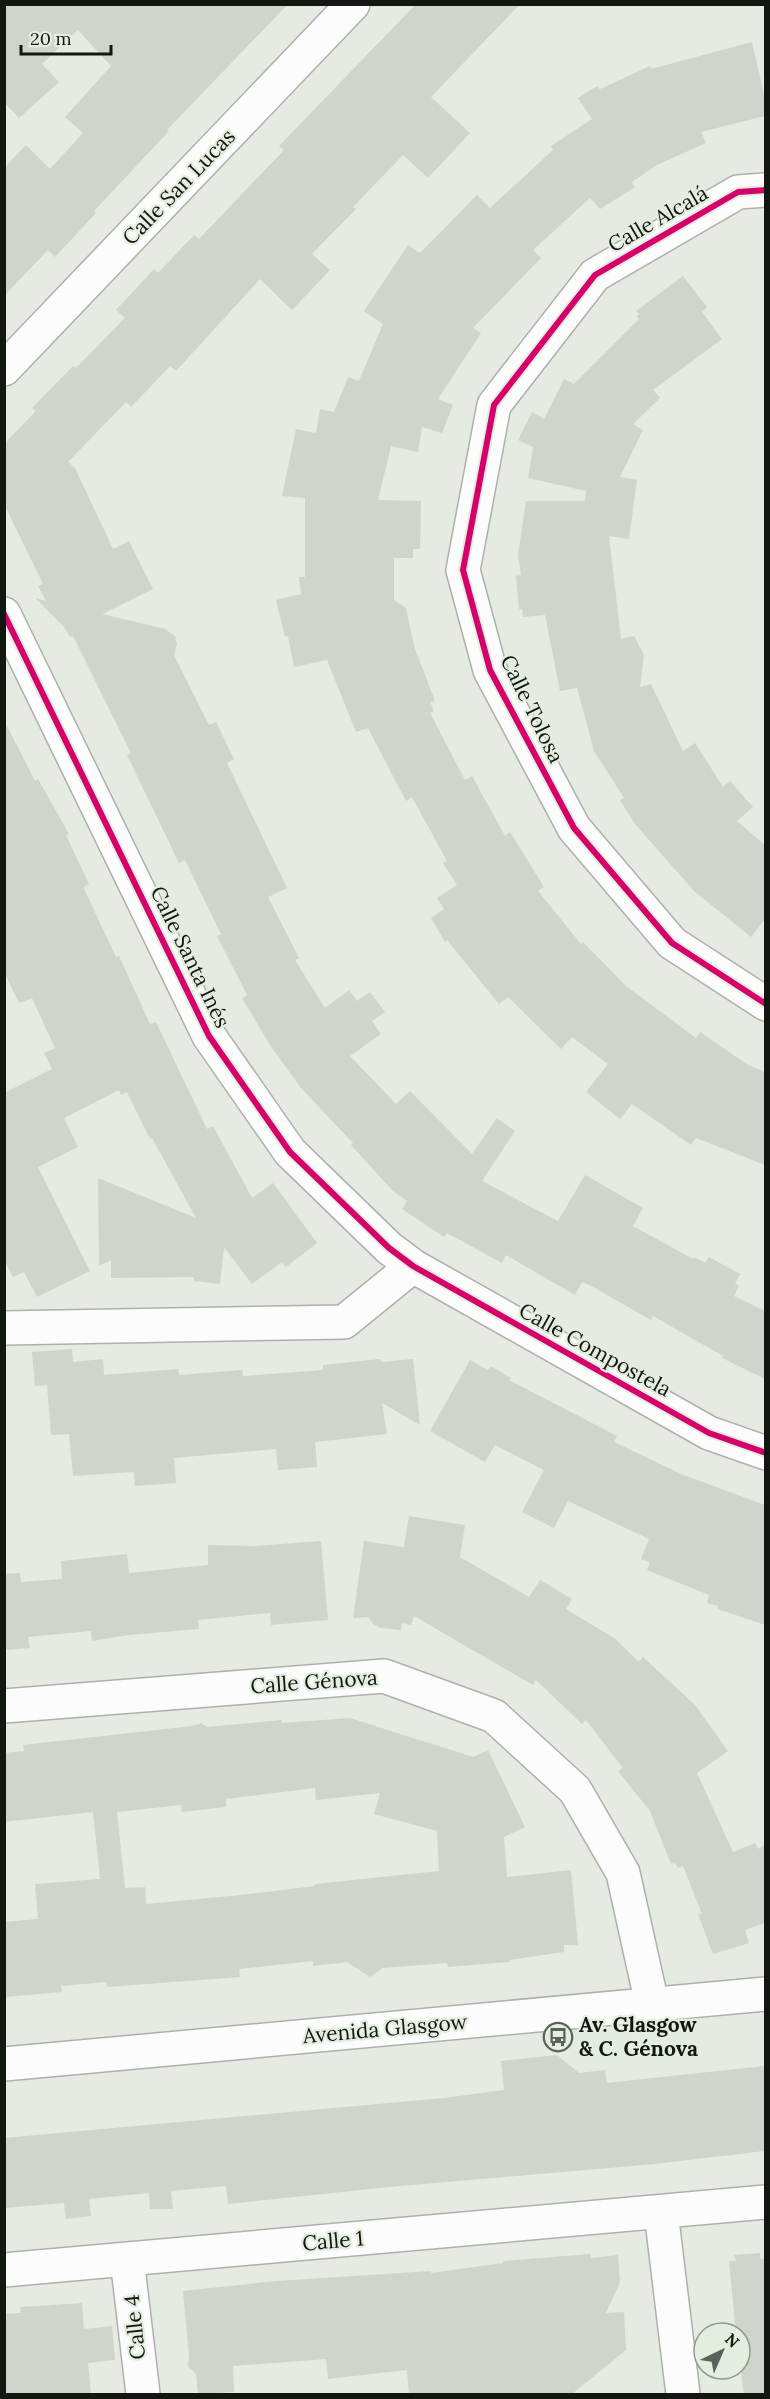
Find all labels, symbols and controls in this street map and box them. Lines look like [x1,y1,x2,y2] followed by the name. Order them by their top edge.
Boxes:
[21,18,111,56] scale bar
[30,27,72,50] text: 20 m
[116,123,241,250] street label: Calle San Lucas
[603,179,713,258] street label: Calle Alcalá
[495,650,570,767] street label: Calle Tolosa
[144,881,236,1032] street label: Calle Santa Inés
[514,1297,676,1403] street label: Calle Compostela
[249,1664,379,1699] street label: Calle Génova
[301,2008,468,2049] street label: Avenida Glasgow
[579,2011,698,2062] place label: Av. Glasgow & C. Génova
[542,2021,574,2053] bus stop icon: Av. Glasgow & C. Génova
[301,2224,365,2257] street label: Calle 1
[118,2293,151,2361] street label: Calle 4
[692,2321,752,2381] north arrow
[721,2329,744,2352] text: N

